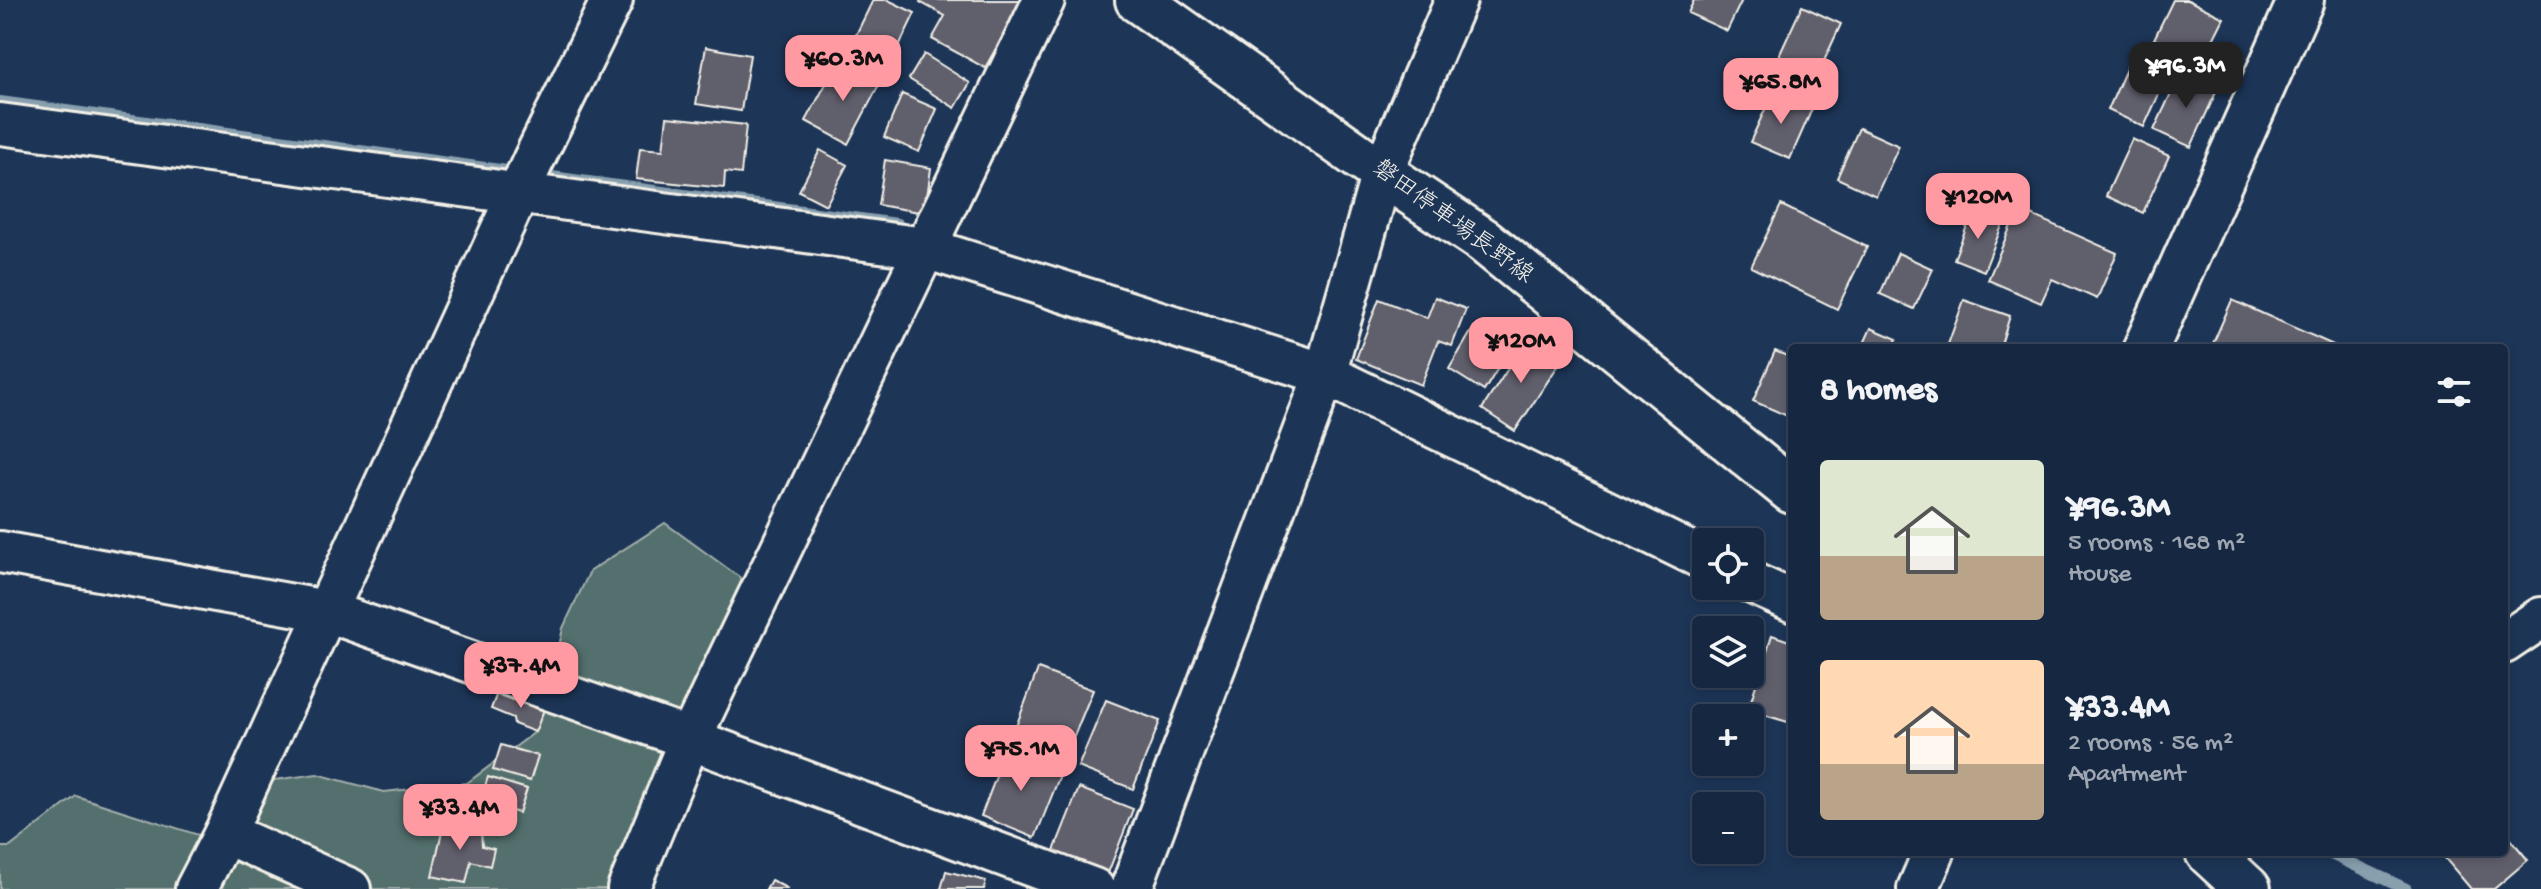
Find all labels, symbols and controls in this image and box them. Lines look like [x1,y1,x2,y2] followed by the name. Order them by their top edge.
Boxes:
[778,35,908,103] pin: ¥60.3M
[2121,42,2251,110] pin: ¥96.3M
[803,45,883,76] text: ¥60.3M
[2147,52,2225,83] text: ¥96.3M
[1716,58,1846,126] pin: ¥65.8M
[1741,68,1821,99] text: ¥65.8M
[1366,154,1539,291] street label: 磐田停車場長野線
[1922,173,2034,241] pin: ¥120M
[1944,183,2012,214] text: ¥120M
[1465,317,1577,385] pin: ¥120M
[1487,327,1555,358] text: ¥120M
[2432,370,2476,414] icon: filters
[1820,372,1937,412] text: 8 homes
[2068,489,2170,529] text: ¥96.3M
[1884,492,1980,588] icon: home
[1692,528,1764,864] map controls
[1692,528,1764,600] button: locate
[2068,529,2245,560] text: 5 rooms · 168 m²
[2068,560,2132,591] text: House
[1692,616,1764,688] button: layers
[456,642,586,710] pin: ¥37.4M
[482,652,560,683] text: ¥37.4M
[2068,689,2169,729] text: ¥33.4M
[1884,692,1980,788] icon: home
[1692,704,1764,776] button: +
[956,725,1086,793] pin: ¥75.1M
[2068,729,2233,760] text: 2 rooms · 56 m²
[983,735,1059,766] text: ¥75.1M
[2068,760,2185,791] text: Apartment
[395,784,525,852] pin: ¥33.4M
[1692,792,1764,864] button: −
[421,794,499,825] text: ¥33.4M

